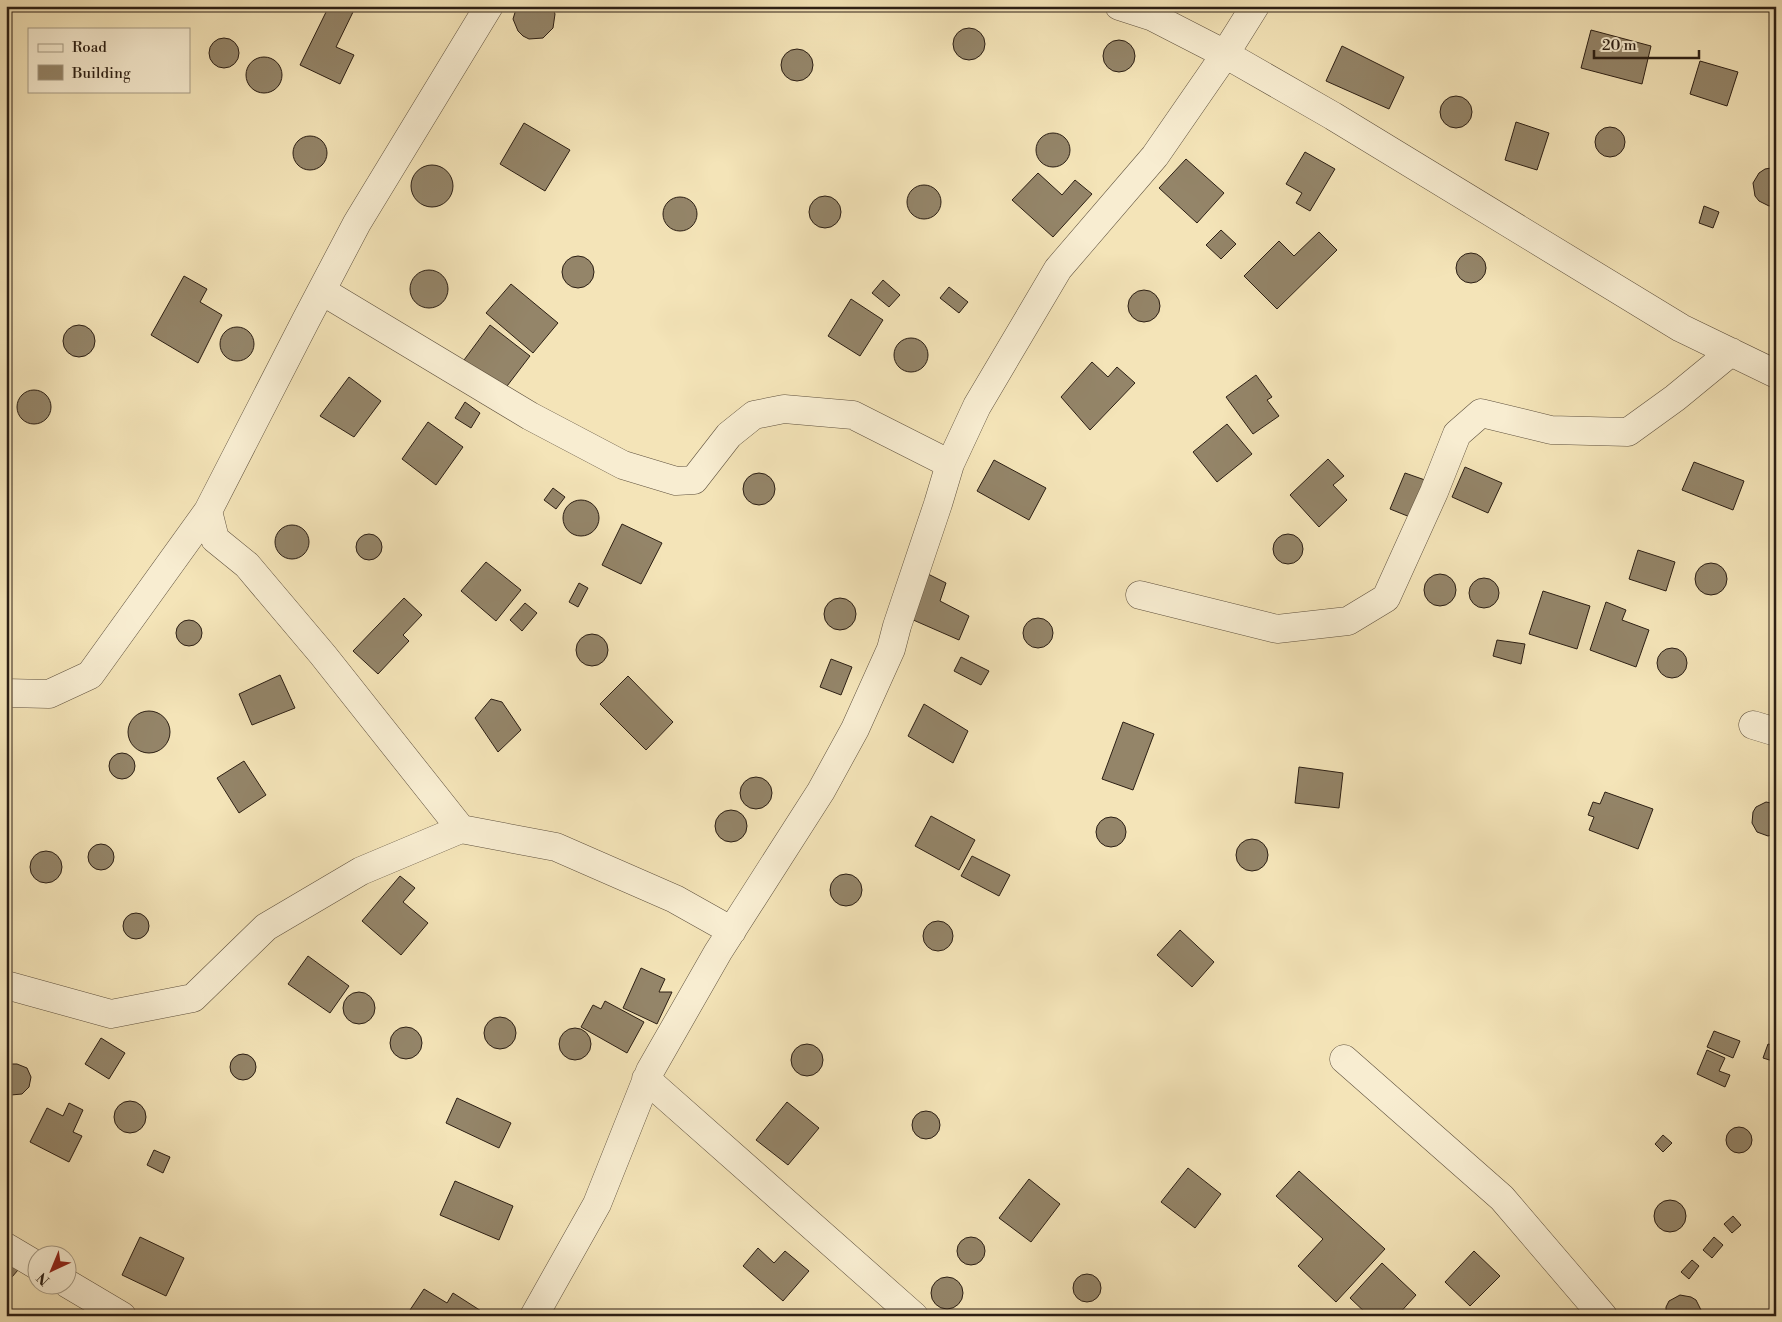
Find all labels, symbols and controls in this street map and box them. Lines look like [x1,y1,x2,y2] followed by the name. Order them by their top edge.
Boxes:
[28,28,190,92] legend
[1594,28,1700,60] scale bar
[1602,36,1637,55] text: 20 m
[72,38,107,57] text: Road
[71,64,131,83] text: Building
[28,1244,78,1294] north arrow
[33,1268,54,1289] text: N

